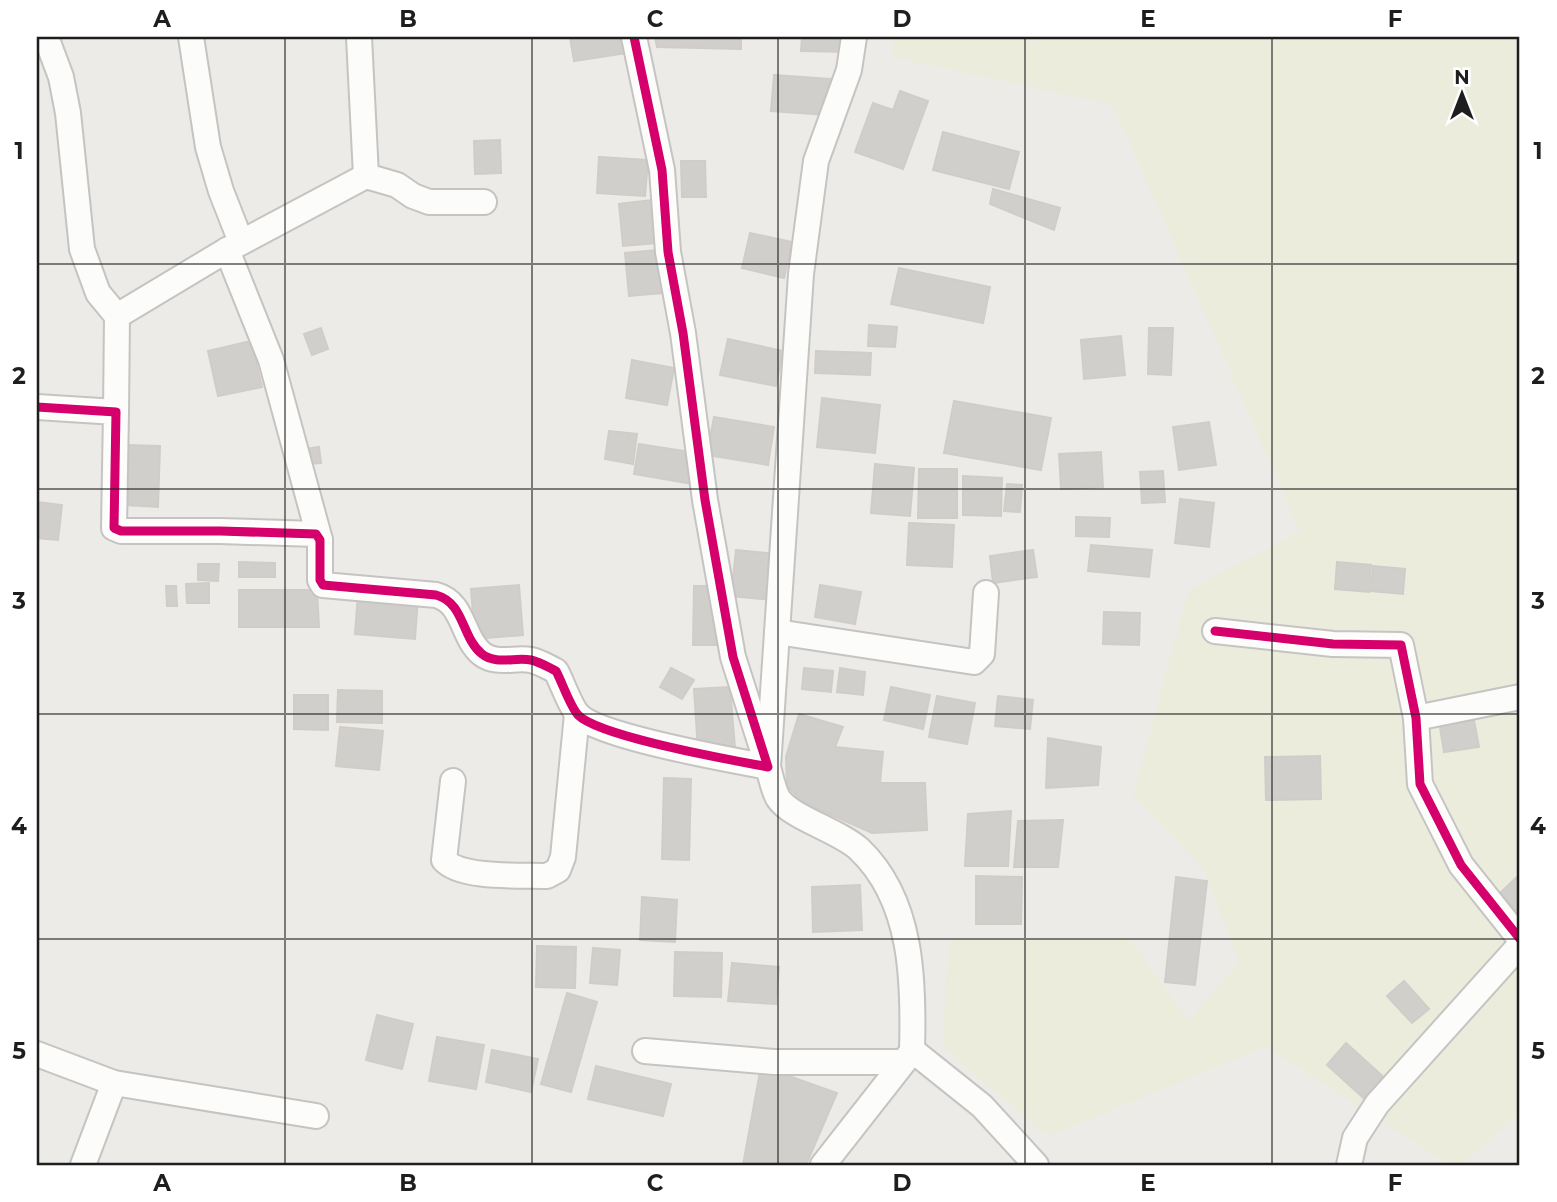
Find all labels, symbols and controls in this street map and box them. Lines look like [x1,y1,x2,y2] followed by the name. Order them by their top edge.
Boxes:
[152,5,171,33] text: A
[399,5,417,33] text: B
[647,5,664,33] text: C
[893,5,912,33] text: D
[1140,5,1156,33] text: E
[1388,5,1403,33] text: F
[1428,60,1498,130] north arrow
[1454,66,1470,89] text: N
[14,137,24,165] text: 1
[1533,137,1543,165] text: 1
[12,362,26,390] text: 2
[1531,362,1545,390] text: 2
[11,587,26,615] text: 3
[1530,587,1545,615] text: 3
[11,812,27,840] text: 4
[1530,812,1546,840] text: 4
[12,1037,26,1065] text: 5
[1531,1037,1545,1065] text: 5
[152,1169,171,1197] text: A
[399,1169,417,1197] text: B
[647,1169,664,1197] text: C
[893,1169,912,1197] text: D
[1140,1169,1156,1197] text: E
[1388,1169,1403,1197] text: F

